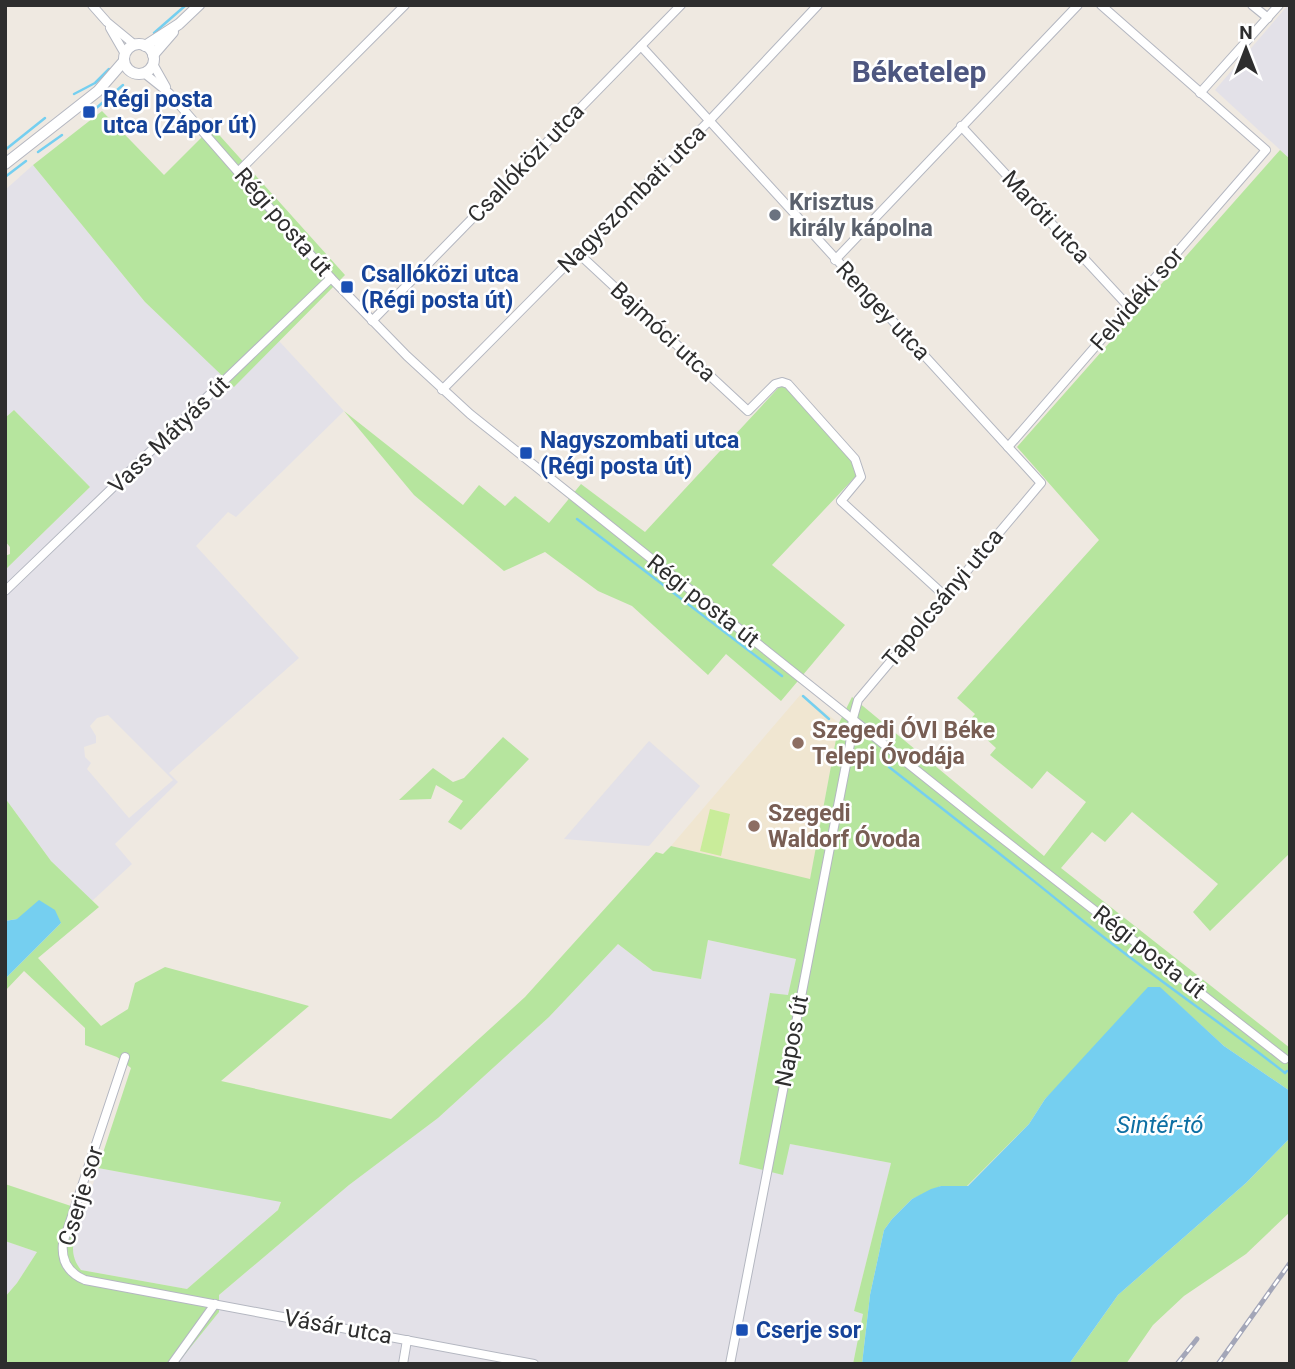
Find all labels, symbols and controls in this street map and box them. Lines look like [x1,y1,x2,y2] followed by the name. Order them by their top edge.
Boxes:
[1211,14,1281,84] north arrow
[1239,21,1253,44] text: N
[852,54,986,89] district label: Béketelep
[103,86,257,139] place label: Régi posta utca (Zápor út)
[462,98,590,228] street label: Csallóközi utca
[81,104,97,120] marker: Régi posta utca (Zápor út)
[552,119,712,279] street label: Nagyszombati utca
[229,162,337,282] street label: Régi posta út
[996,165,1096,269] street label: Maróti utca
[789,189,933,242] place label: Krisztus király kápolna
[767,207,783,223] marker: Krisztus király kápolna
[1085,242,1189,356] street label: Felvidéki sor
[830,256,936,366] street label: Rengey utca
[361,261,519,314] place label: Csallóközi utca (Régi posta út)
[605,277,721,387] street label: Bajmóci utca
[339,279,355,295] marker: Csallóközi utca (Régi posta út)
[103,371,235,499] street label: Vass Mátyás út
[540,427,739,480] place label: Nagyszombati utca (Régi posta út)
[518,445,534,461] marker: Nagyszombati utca (Régi posta út)
[877,523,1009,673] street label: Tapolcsányi utca
[642,549,764,653] street label: Régi posta út
[812,716,995,770] place label: Szegedi ÓVI Béke Telepi Óvodája
[790,735,806,751] marker: Szegedi ÓVI Béke Telepi Óvodája
[768,800,920,853] place label: Szegedi Waldorf Óvoda
[746,818,762,834] marker: Szegedi Waldorf Óvoda
[1088,900,1210,1004] street label: Régi posta út
[770,993,814,1089] street label: Napos út
[1116,1111,1204,1139] water label: Sintér-tó
[53,1143,109,1249] street label: Cserje sor
[282,1304,394,1350] street label: Vásár utca
[756,1317,862,1344] place label: Cserje sor
[734,1322,750,1338] marker: Cserje sor

